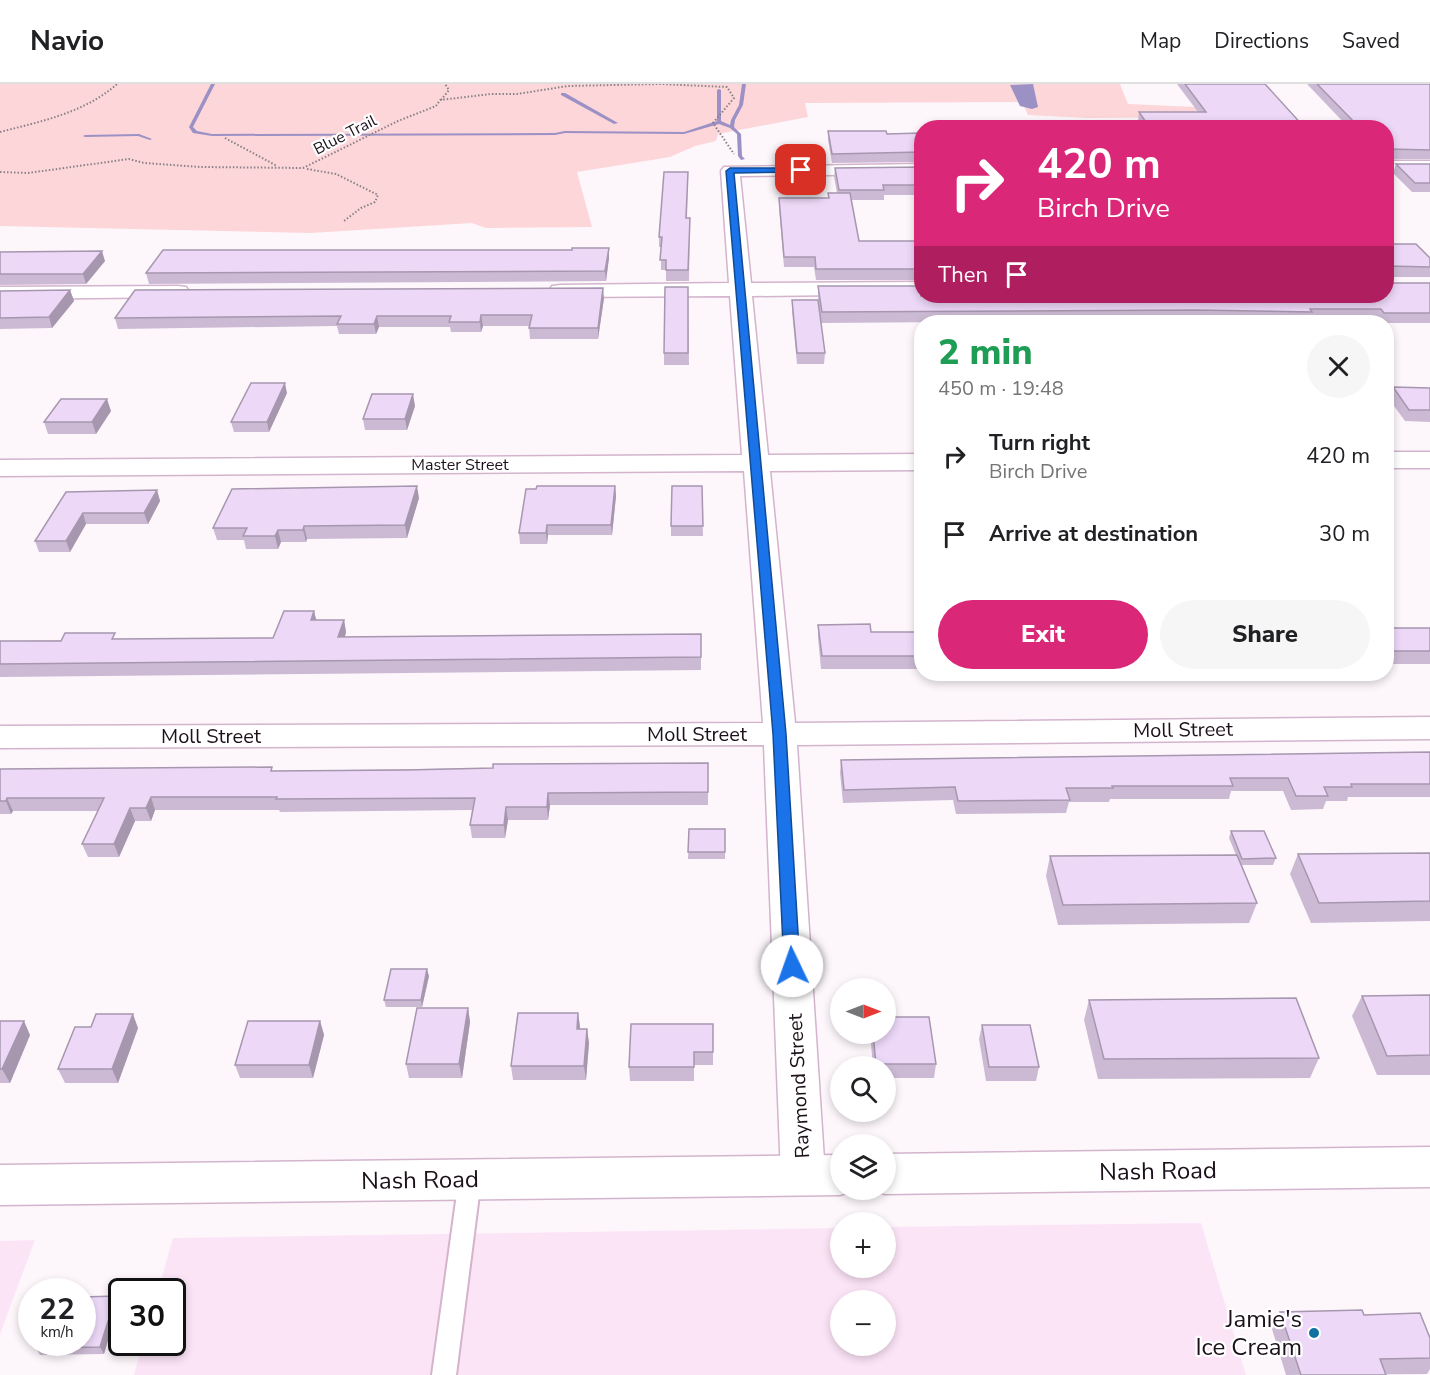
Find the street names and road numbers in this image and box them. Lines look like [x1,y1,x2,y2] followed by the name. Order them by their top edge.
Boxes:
[310,110,381,160] street label: Blue Trail
[411,454,509,476] street label: Master Street
[1133,716,1234,744] street label: Moll Street
[647,721,748,748] street label: Moll Street
[161,723,262,750] street label: Moll Street
[782,1012,816,1159] street label: Raymond Street
[1099,1154,1217,1188] street label: Nash Road
[361,1163,479,1197] street label: Nash Road

